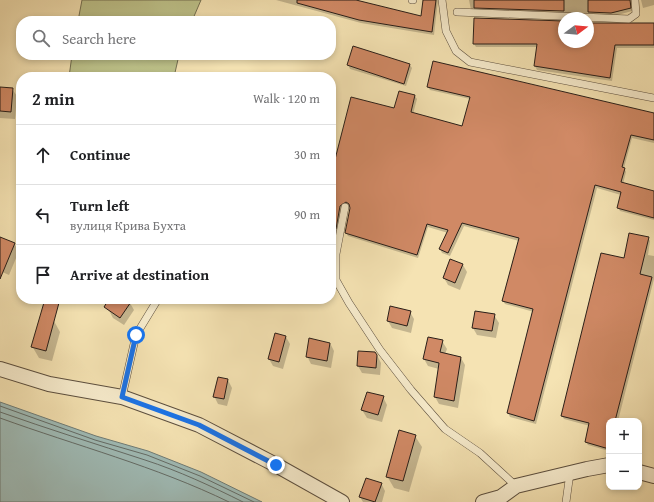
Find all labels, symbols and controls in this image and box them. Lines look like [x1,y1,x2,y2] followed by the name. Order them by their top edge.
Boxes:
[558,12,594,48] north arrow
[16,16,336,60] search box
[30,27,52,49] icon: search
[62,28,136,49] text: Search here
[32,86,74,111] text: 2 min
[253,89,320,108] text: Walk · 120 m
[32,144,54,166] icon: ahead
[70,144,131,165] text: Continue
[294,145,320,164] text: 30 m
[70,195,129,216] text: Turn left
[32,204,54,226] icon: left
[294,205,320,224] text: 90 m
[70,216,186,235] text: вулиця Крива Бухта
[32,264,54,286] icon: arrive
[70,264,209,285] text: Arrive at destination
[127,326,145,344] route start
[606,418,642,490] map controls
[606,418,642,454] button: +
[606,454,642,490] button: −
[267,456,285,474] route end

